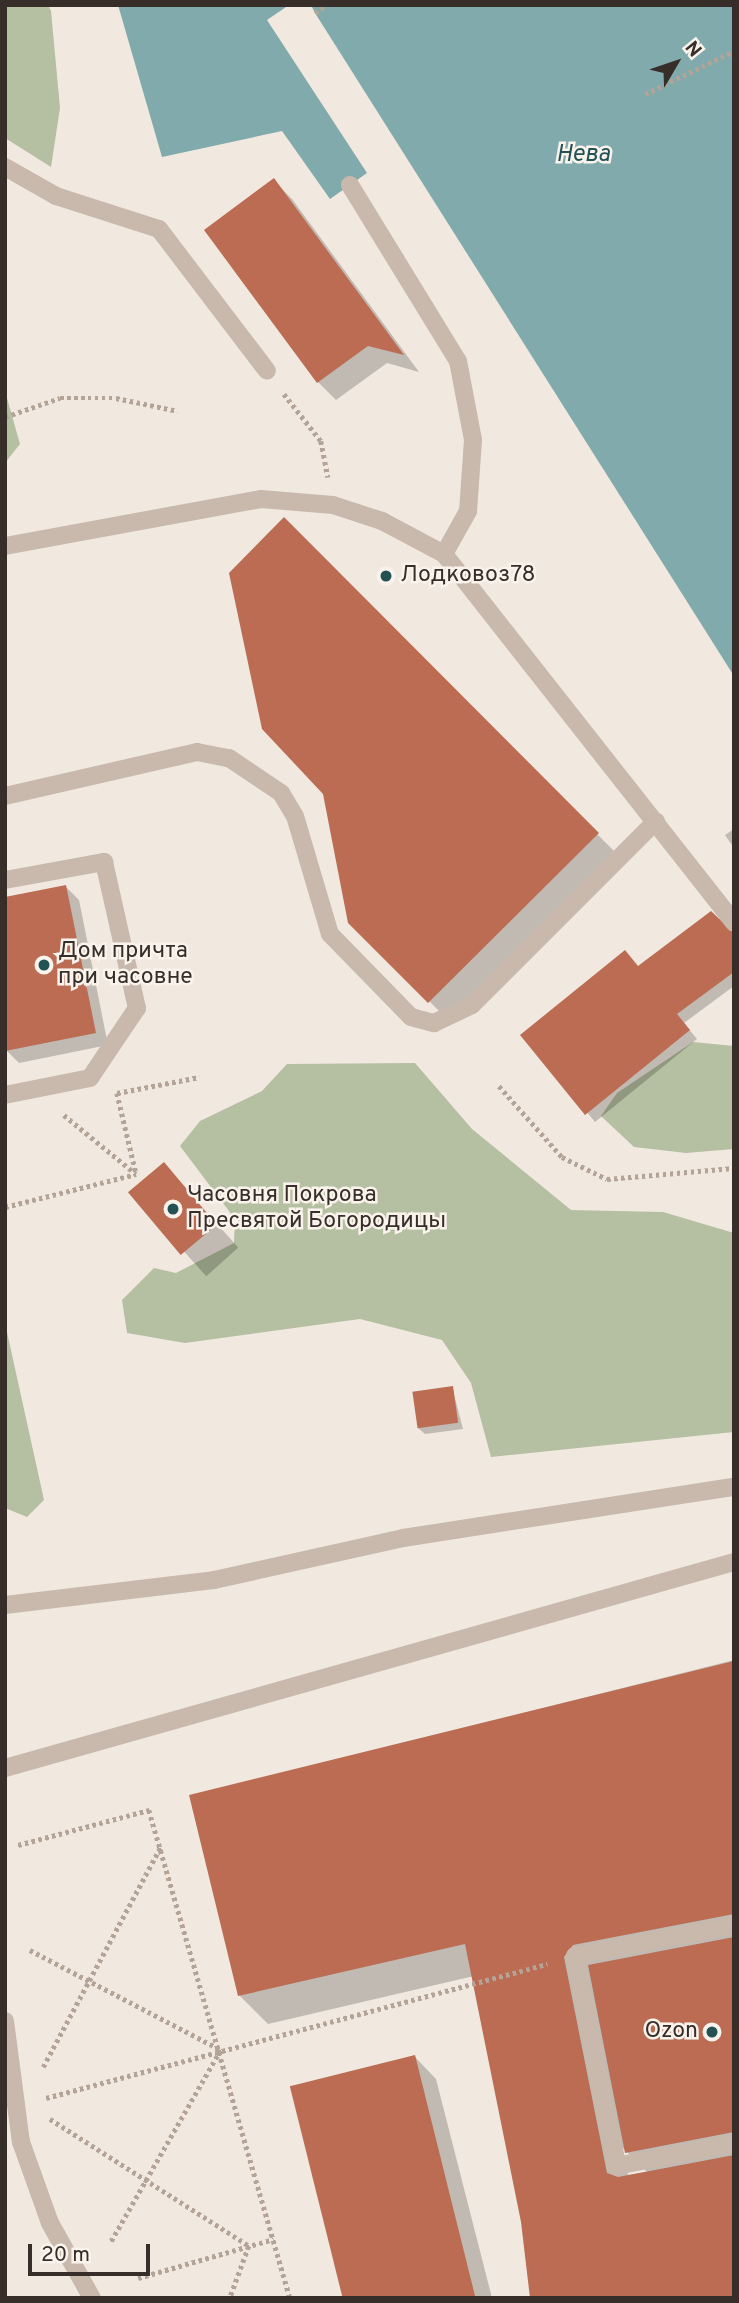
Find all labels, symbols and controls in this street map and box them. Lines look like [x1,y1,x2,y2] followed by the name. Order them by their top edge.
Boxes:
[641,28,711,98] north arrow
[679,37,706,63] text: N
[556,142,610,170] water label: Нева
[400,562,536,590] place label: Лодковоз78
[378,568,394,584] marker: Лодковоз78
[58,938,193,992] place label: Дом причта при часовне
[36,957,52,973] marker: Дом причта при часовне
[187,1182,446,1236] place label: Часовня Покрова Пресвятой Богородицы
[165,1201,181,1217] marker: Часовня Покрова Пресвятой Богородицы
[645,2018,698,2046] place label: Ozon
[704,2024,720,2040] marker: Ozon
[32,2230,154,2274] scale bar
[41,2242,90,2269] text: 20 m

